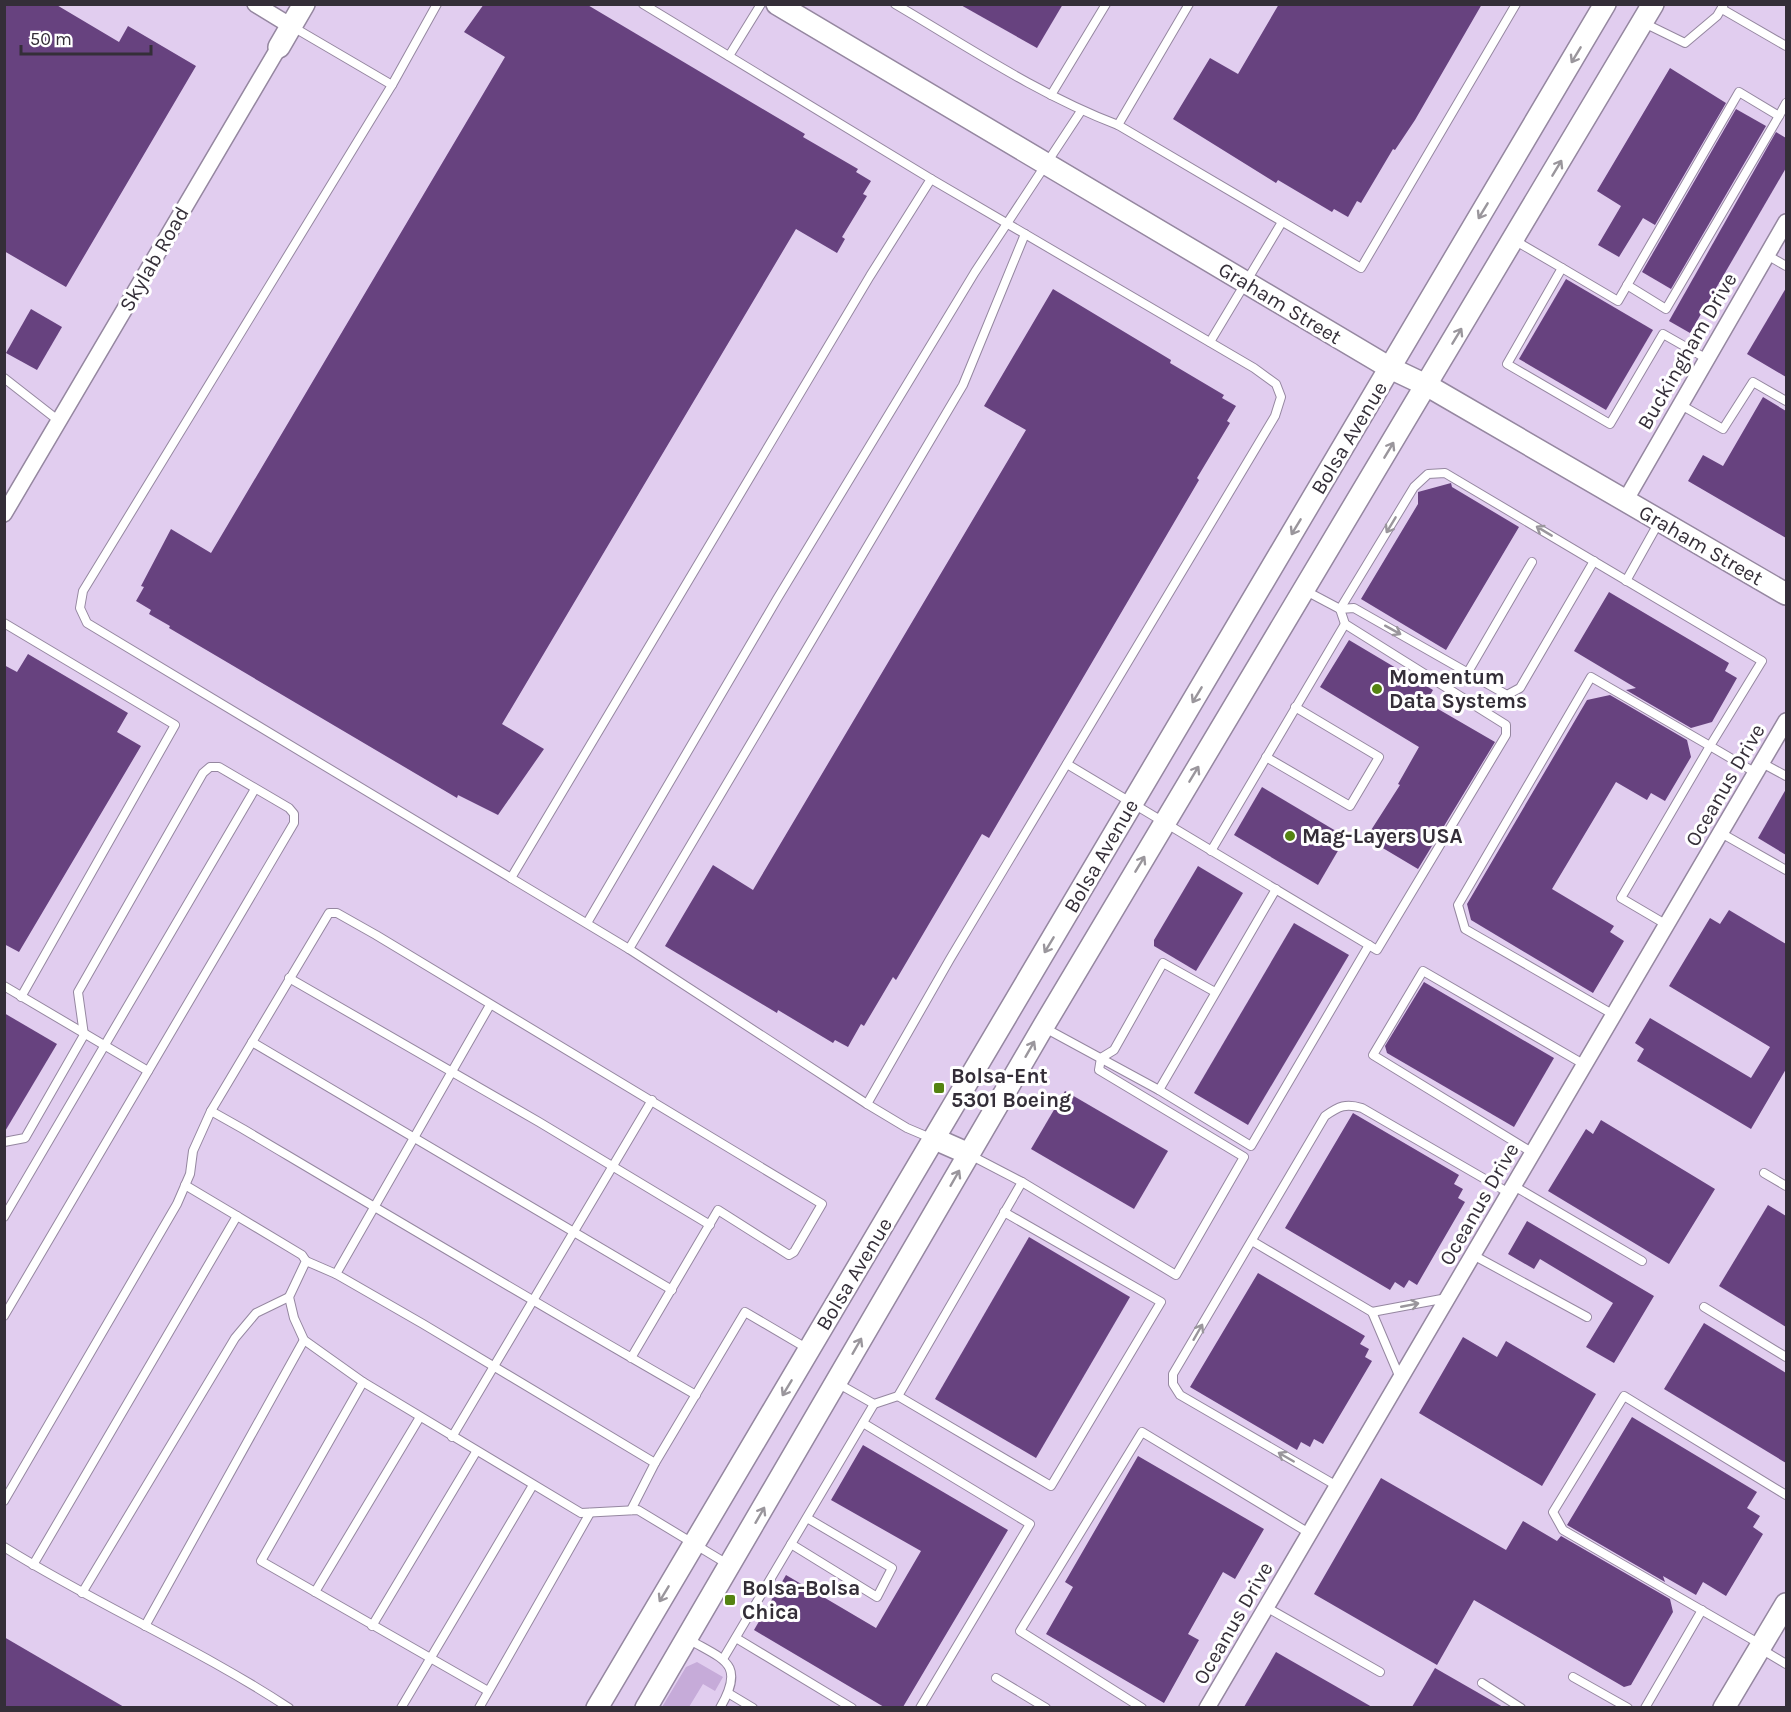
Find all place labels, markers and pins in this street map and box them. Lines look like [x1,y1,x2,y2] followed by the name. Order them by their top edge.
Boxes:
[1389,665,1527,713] place label: Momentum Data Systems
[1370,682,1384,696] marker: Momentum Data Systems
[1302,824,1463,848] place label: Mag-Layers USA
[1283,829,1297,843] marker: Mag-Layers USA
[951,1064,1071,1112] place label: Bolsa-Ent 5301 Boeing
[932,1081,946,1095] marker: Bolsa-Ent 5301 Boeing
[742,1576,860,1624] place label: Bolsa-Bolsa Chica
[723,1593,737,1607] marker: Bolsa-Bolsa Chica

